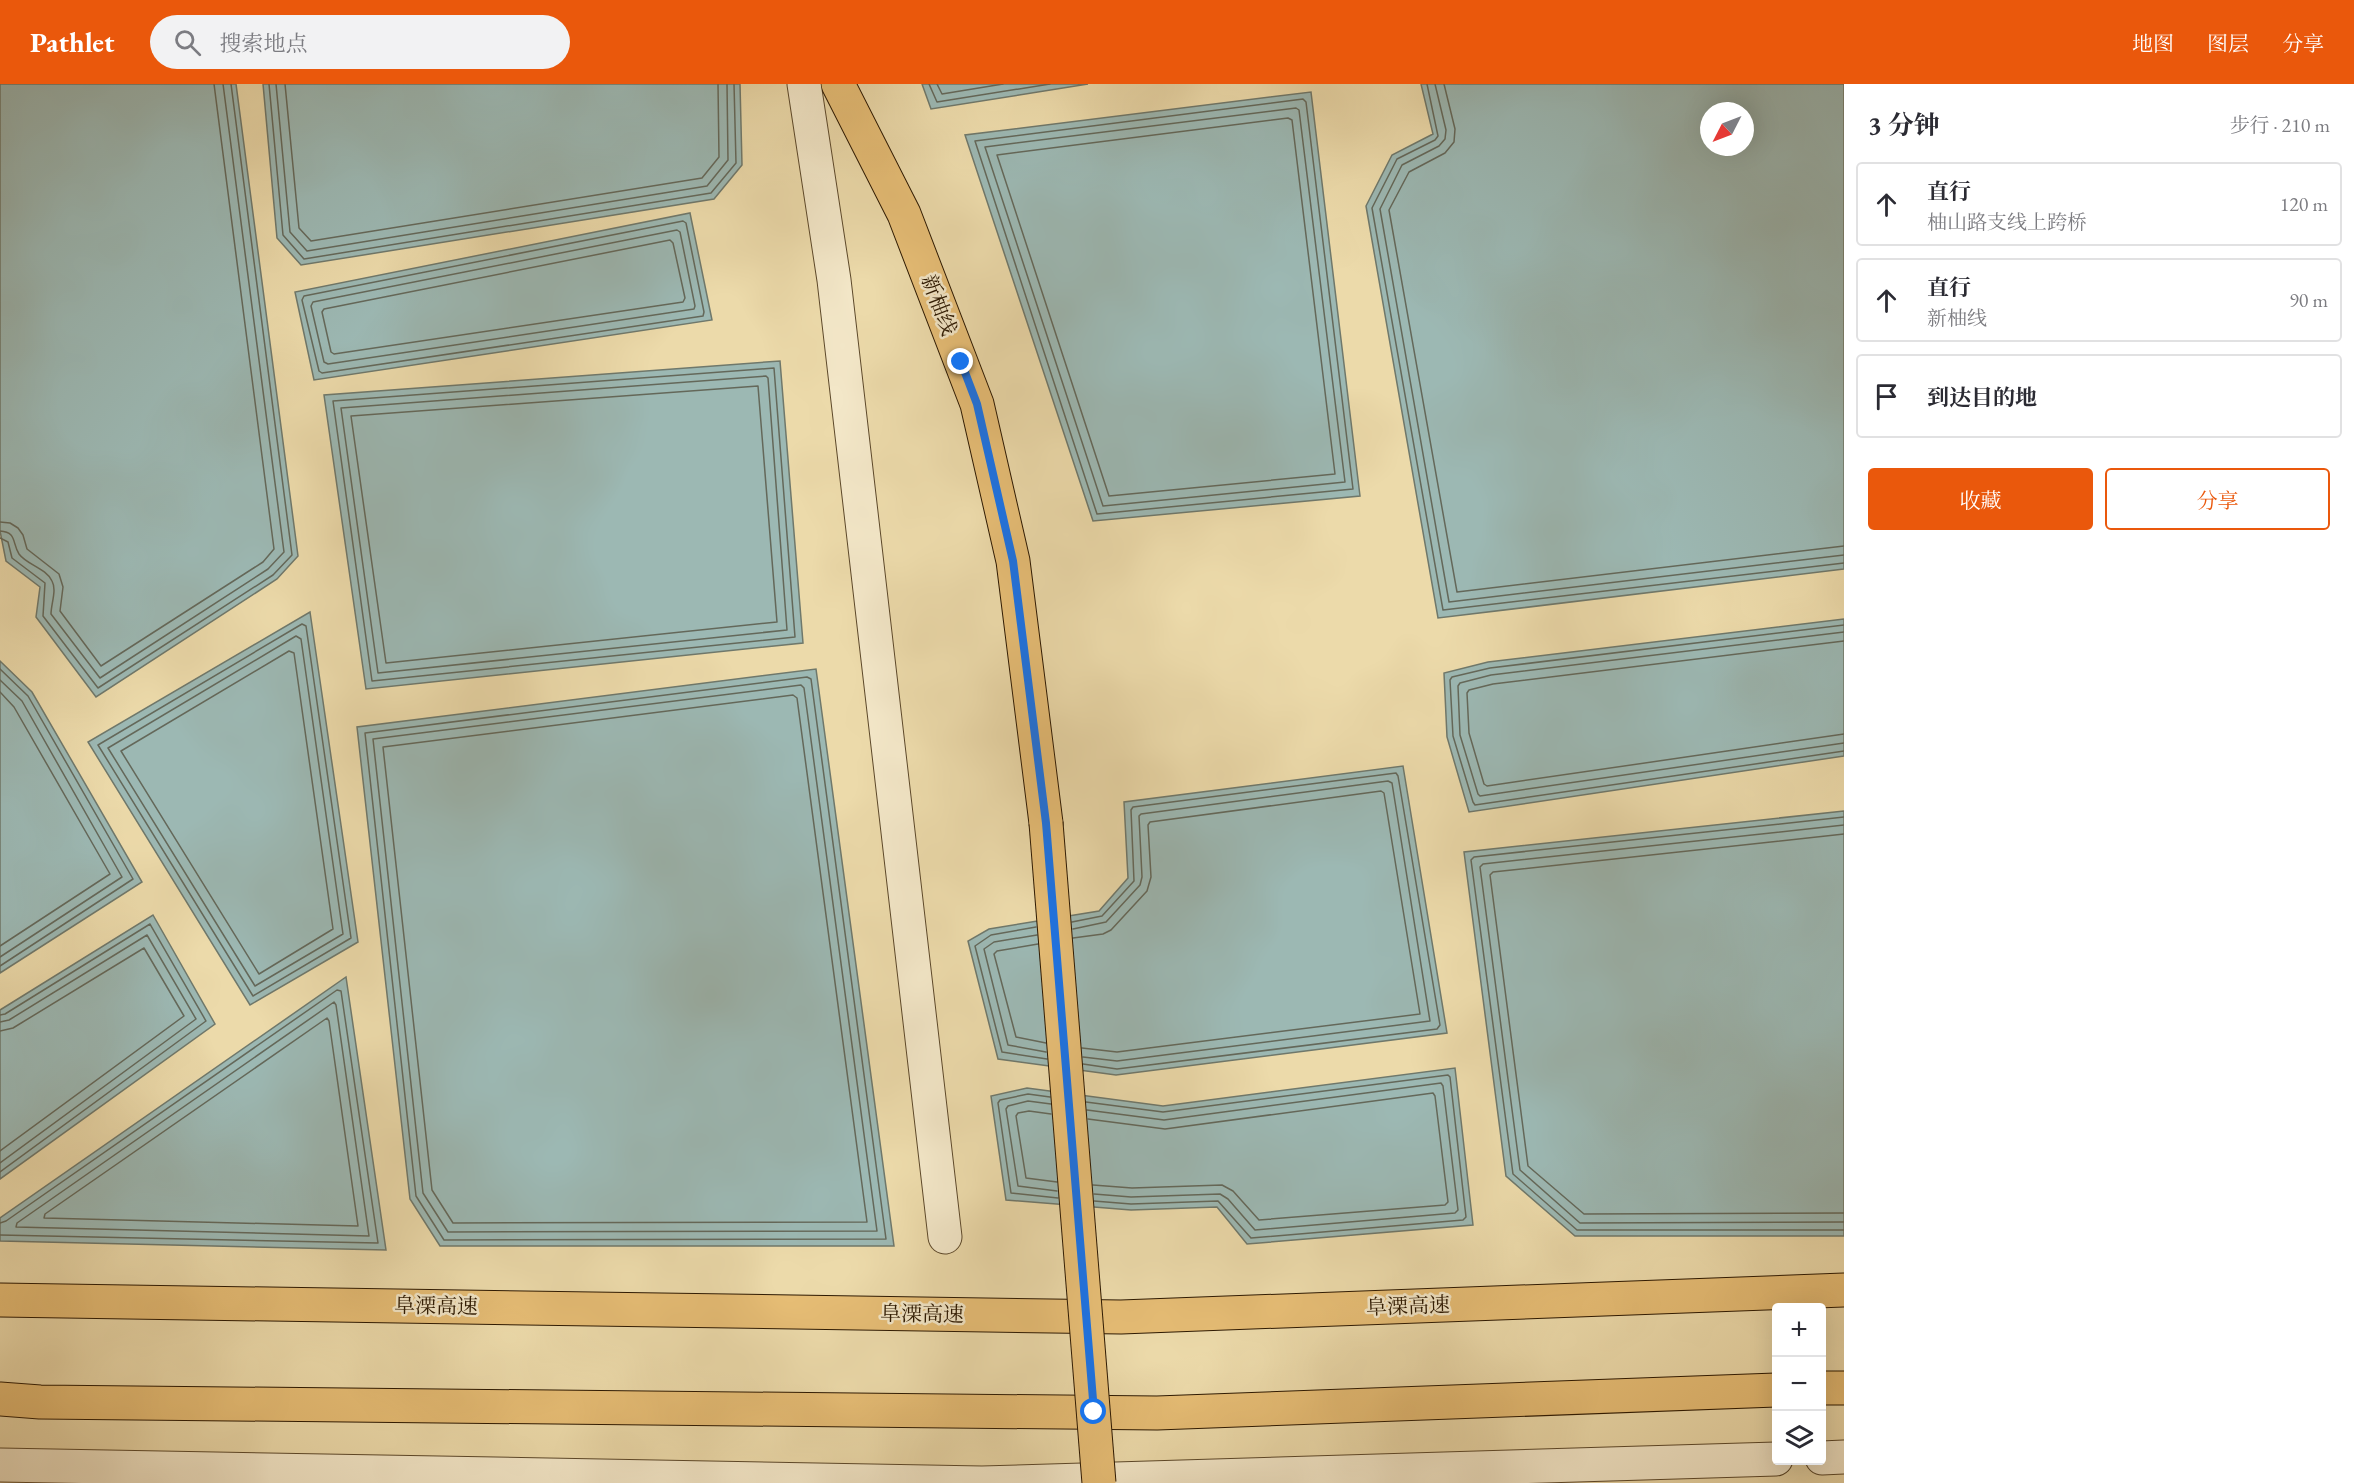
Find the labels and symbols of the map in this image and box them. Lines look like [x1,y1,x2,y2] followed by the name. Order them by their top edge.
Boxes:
[1700,102,1754,156] north arrow
[916,271,963,339] street label: 新柚线
[947,348,973,374] route end
[394,1291,478,1320] street label: 阜溧高速
[1366,1291,1450,1320] street label: 阜溧高速
[880,1299,964,1328] street label: 阜溧高速
[1080,1398,1106,1424] route start

